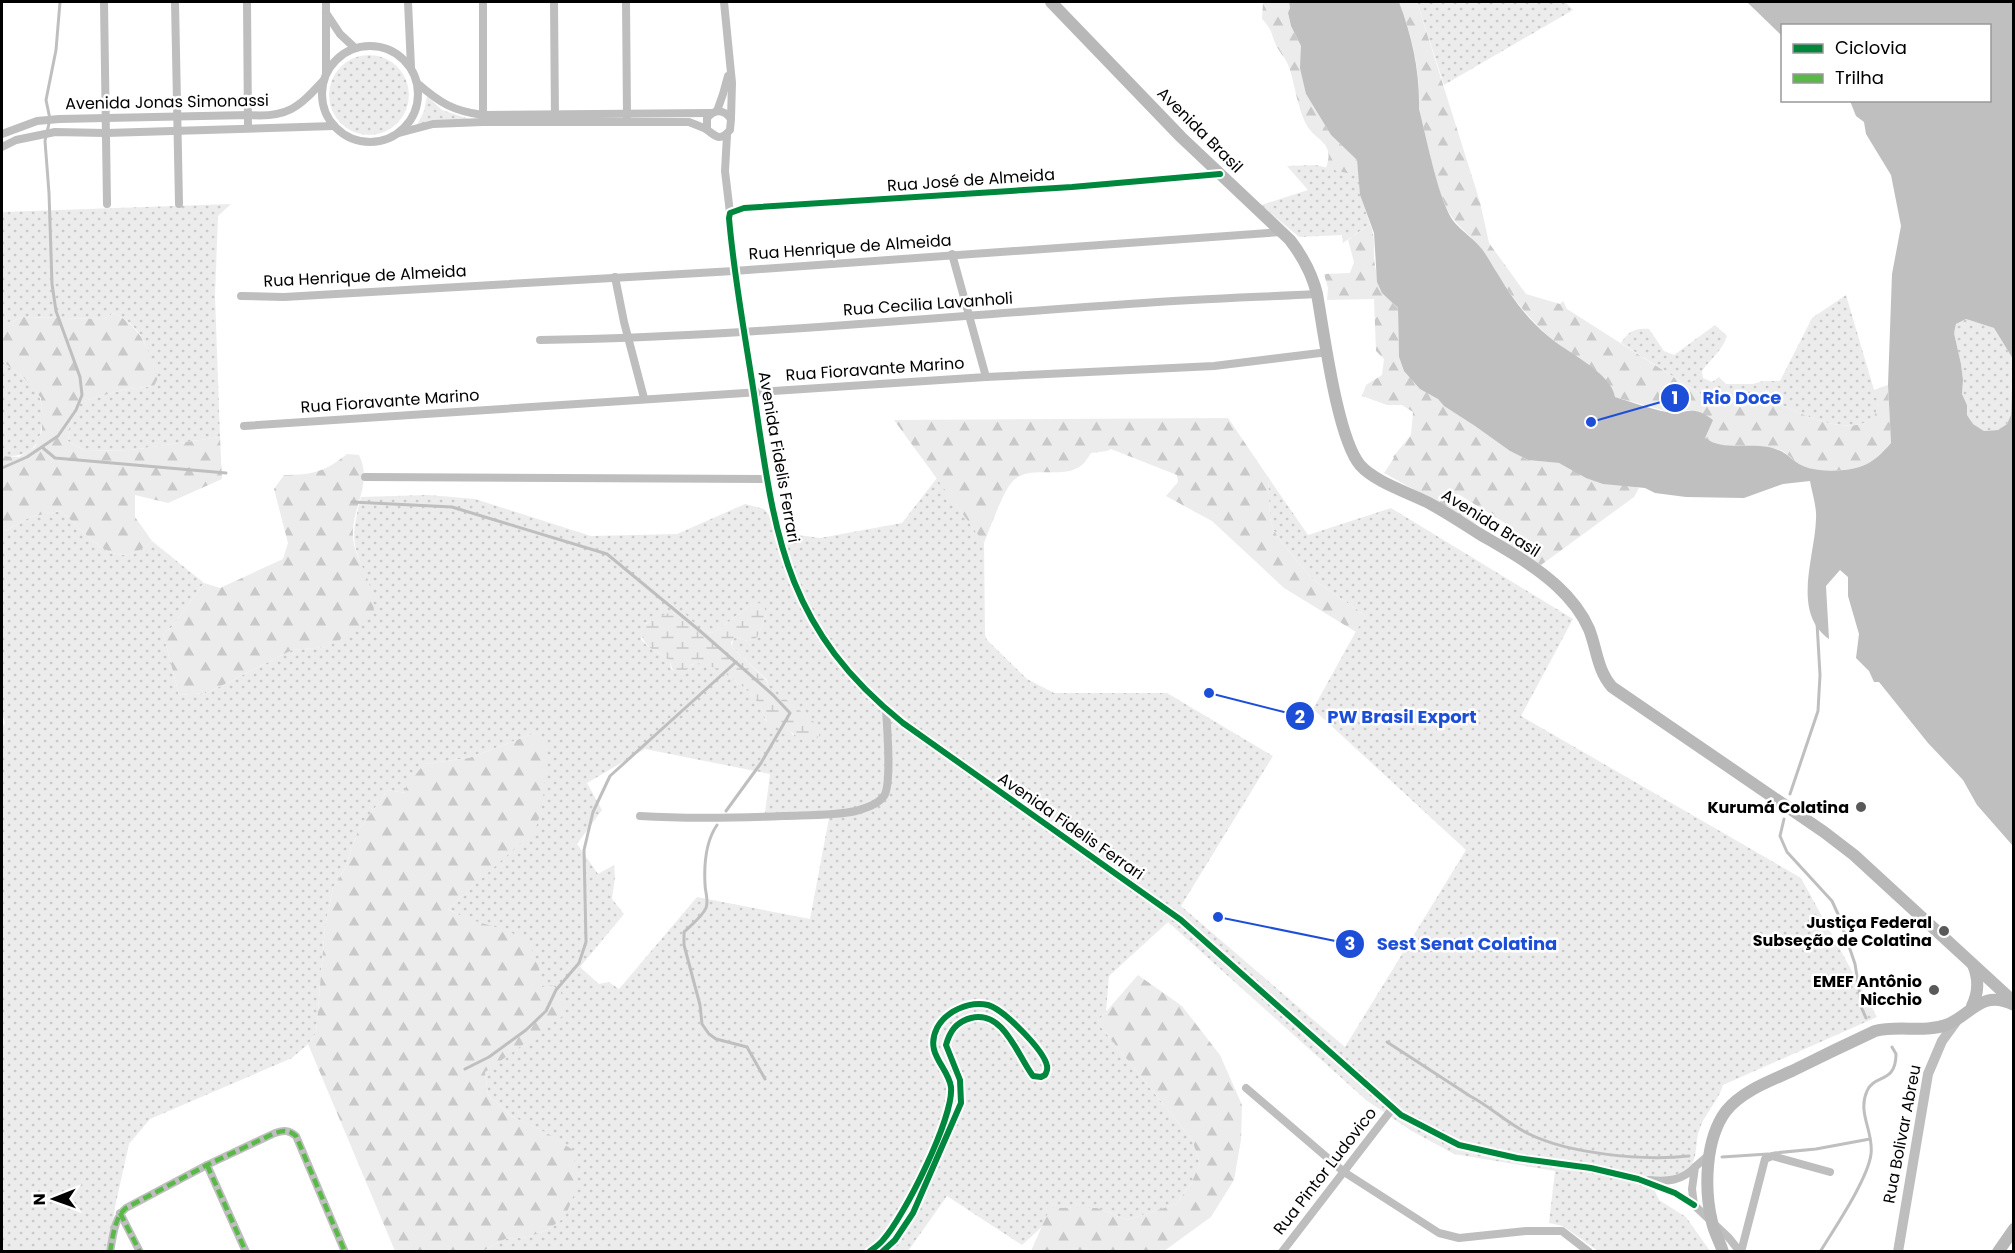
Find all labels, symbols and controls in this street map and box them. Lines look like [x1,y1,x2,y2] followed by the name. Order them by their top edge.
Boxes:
[1781,24,1991,102] legend
[1835,35,1907,60] text: Ciclovia
[1835,65,1884,90] text: Trilha
[1152,82,1248,178] street label: Avenida Brasil
[65,89,269,115] street label: Avenida Jonas Simonassi
[886,163,1056,197] street label: Rua José de Almeida
[748,228,952,266] street label: Rua Henrique de Almeida
[263,259,467,293] street label: Rua Henrique de Almeida
[842,287,1014,321] street label: Rua Cecilia Lavanholi
[785,351,965,387] street label: Rua Fioravante Marino
[753,370,805,544] street label: Avenida Fidelis Ferrari
[1660,380,1793,416] callout: Rio Doce
[300,383,480,419] street label: Rua Fioravante Marino
[1672,385,1678,410] text: 1
[1703,385,1781,410] text: Rio Doce
[1437,483,1545,563] street label: Avenida Brasil
[1285,698,1489,734] callout: PW Brasil Export
[1295,704,1305,729] text: 2
[1327,704,1477,729] text: PW Brasil Export
[993,767,1149,885] street label: Avenida Fidelis Ferrari
[1707,796,1849,819] place label: Kurumá Colatina
[1854,800,1868,814] marker: Kurumá Colatina
[1753,911,1932,952] place label: Justiça Federal Subseção de Colatina
[1937,924,1951,938] marker: Justiça Federal Subseção de Colatina
[1335,926,1569,962] callout: Sest Senat Colatina
[1345,931,1355,956] text: 3
[1377,931,1557,956] text: Sest Senat Colatina
[1813,970,1922,1011] place label: EMEF Antônio Nicchio
[1927,983,1941,997] marker: EMEF Antônio Nicchio
[1877,1063,1927,1205] street label: Rua Bolivar Abreu
[1268,1103,1382,1239] street label: Rua Pintor Ludovico
[24,1169,84,1229] north arrow
[28,1193,51,1205] text: N

